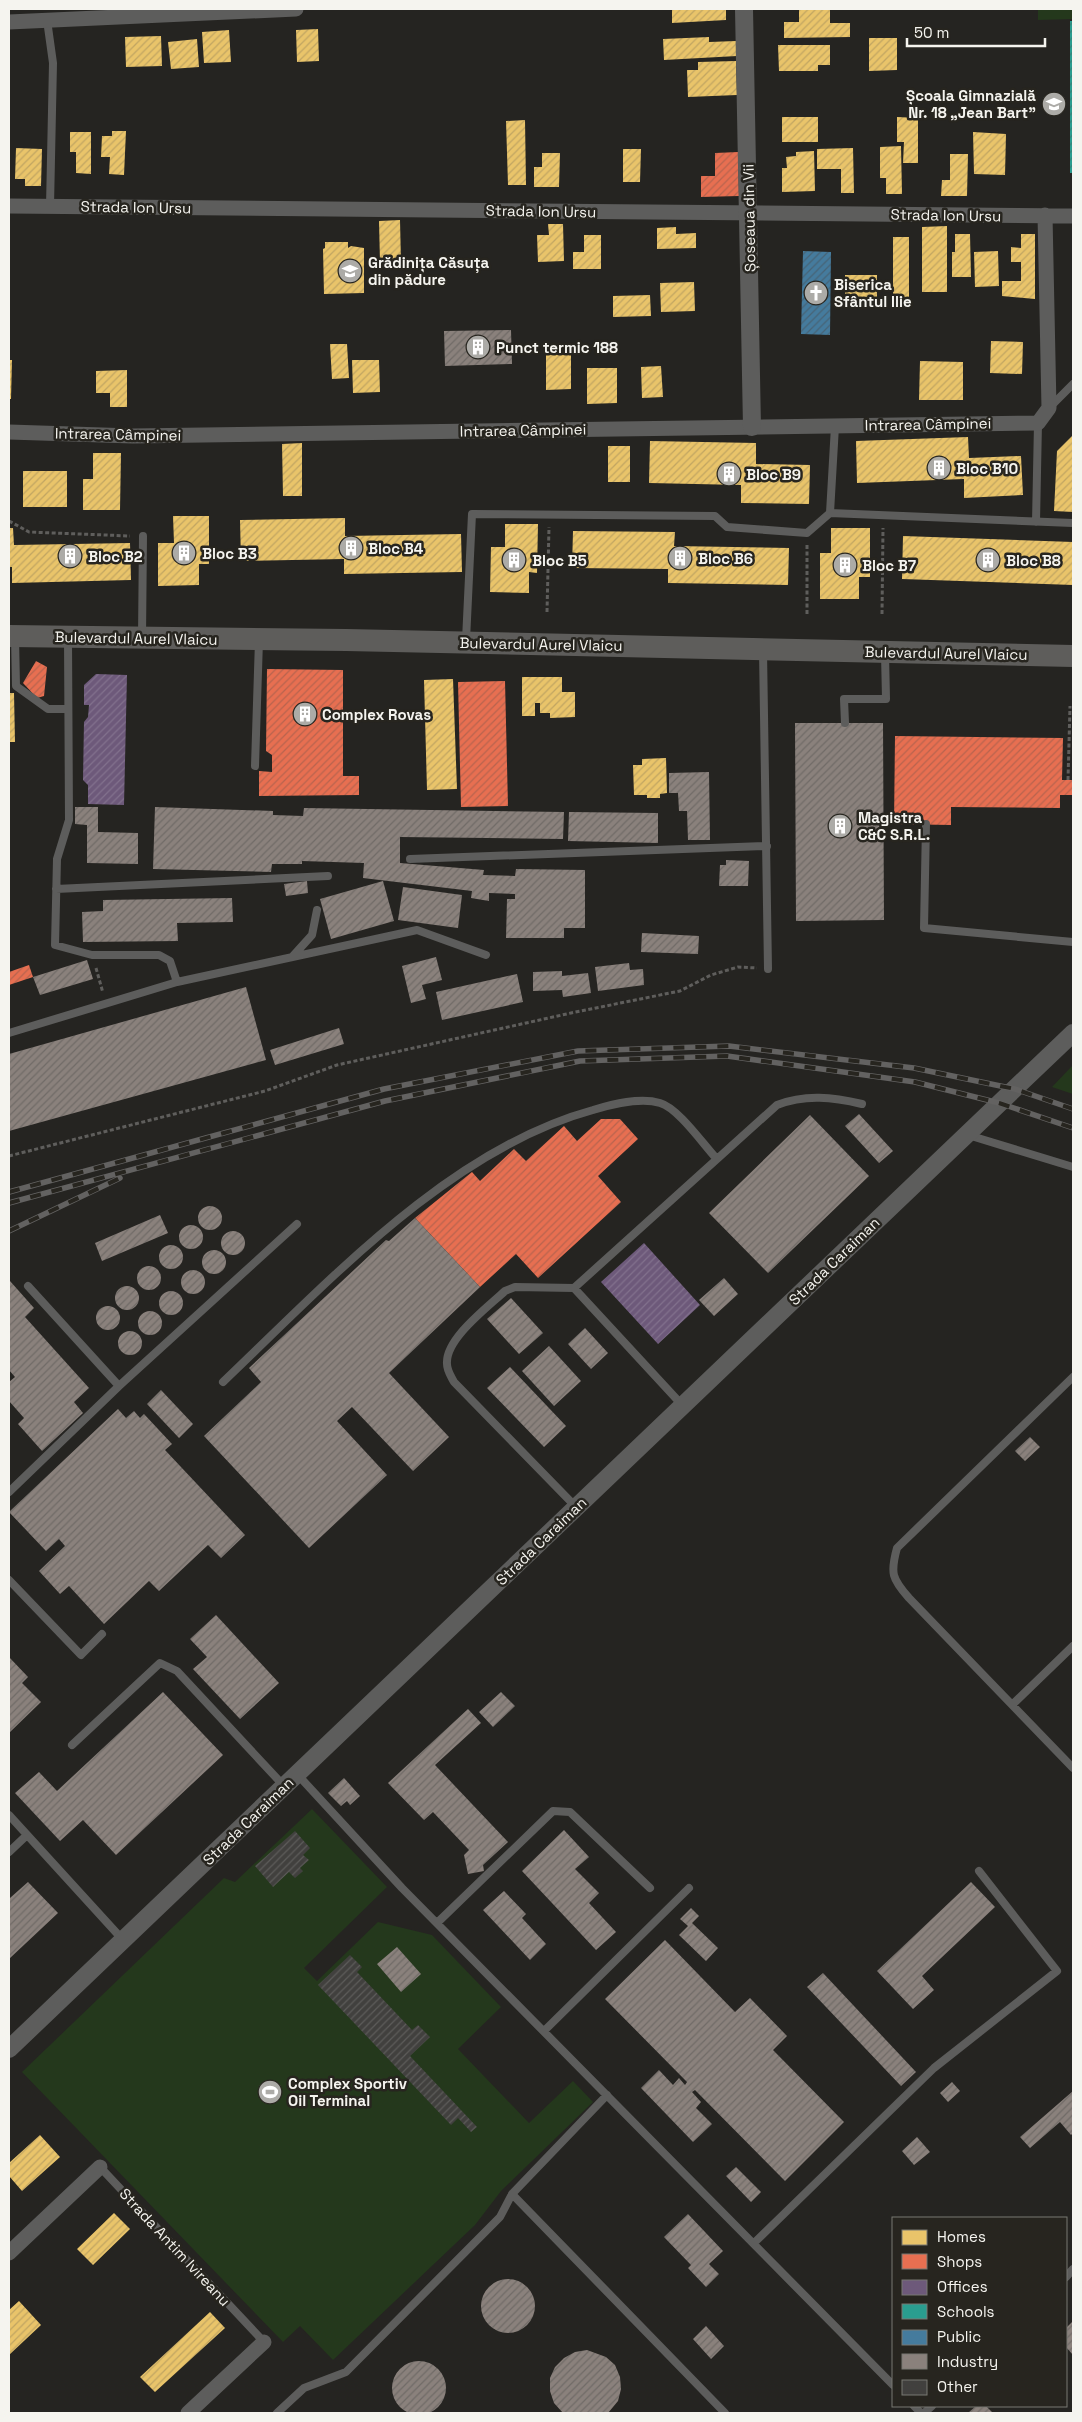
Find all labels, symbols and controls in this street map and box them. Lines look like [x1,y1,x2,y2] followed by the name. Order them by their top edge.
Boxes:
[907,15,1044,47] scale bar
[914,23,949,42] text: 50 m
[906,86,1036,122] place label: Școala Gimnazială Nr. 18 „Jean Bart”
[1041,91,1067,117] school or university icon: Școala Gimnazială Nr. 18 „Jean Bart”
[739,164,759,272] street label: Șoseaua din Vii
[81,197,191,217] street label: Strada Ion Ursu
[486,201,596,221] street label: Strada Ion Ursu
[891,205,1001,225] street label: Strada Ion Ursu
[368,253,490,289] place label: Grădinița Căsuța din pădure
[337,258,363,284] school or university icon: Grădinița Căsuța din pădure
[834,275,912,311] place label: Biserica Sfântul Ilie
[803,280,829,306] church icon: Biserica Sfântul Ilie
[465,334,491,360] building icon: Punct termic 188
[496,338,618,357] place label: Punct termic 188
[865,413,991,435] street label: Intrarea Câmpinei
[460,419,586,441] street label: Intrarea Câmpinei
[55,423,181,445] street label: Intrarea Câmpinei
[926,455,952,481] building icon: Bloc B10
[956,459,1018,478] place label: Bloc B10
[716,461,742,487] building icon: Bloc B9
[746,465,801,484] place label: Bloc B9
[338,535,364,561] building icon: Bloc B4
[368,539,424,558] place label: Bloc B4
[171,540,197,566] building icon: Bloc B3
[57,543,83,569] building icon: Bloc B2
[202,544,257,563] place label: Bloc B3
[667,545,693,571] building icon: Bloc B6
[88,547,143,566] place label: Bloc B2
[501,547,527,573] building icon: Bloc B5
[975,547,1001,573] building icon: Bloc B8
[698,549,753,568] place label: Bloc B6
[532,551,587,570] place label: Bloc B5
[1006,551,1061,570] place label: Bloc B8
[832,552,858,578] building icon: Bloc B7
[862,556,916,575] place label: Bloc B7
[54,627,218,649] street label: Bulevardul Aurel Vlaicu
[459,633,623,655] street label: Bulevardul Aurel Vlaicu
[864,642,1028,664] street label: Bulevardul Aurel Vlaicu
[292,701,318,727] building icon: Complex Rovas
[322,705,431,724] place label: Complex Rovas
[858,808,930,844] place label: Magistra C&C S.R.L.
[827,813,853,839] building icon: Magistra C&C S.R.L.
[785,1213,883,1309] street label: Strada Caraiman
[492,1493,590,1589] street label: Strada Caraiman
[199,1773,297,1869] street label: Strada Caraiman
[288,2074,407,2110] place label: Complex Sportiv Oil Terminal
[257,2079,283,2105] sports icon: Complex Sportiv Oil Terminal
[115,2184,235,2310] street label: Strada Antim Ivireanu
[892,2217,1067,2407] legend
[937,2227,986,2246] text: Homes
[937,2252,982,2271] text: Shops
[937,2277,988,2296] text: Offices
[937,2302,995,2321] text: Schools
[937,2327,981,2346] text: Public
[937,2352,998,2371] text: Industry
[937,2377,978,2396] text: Other

